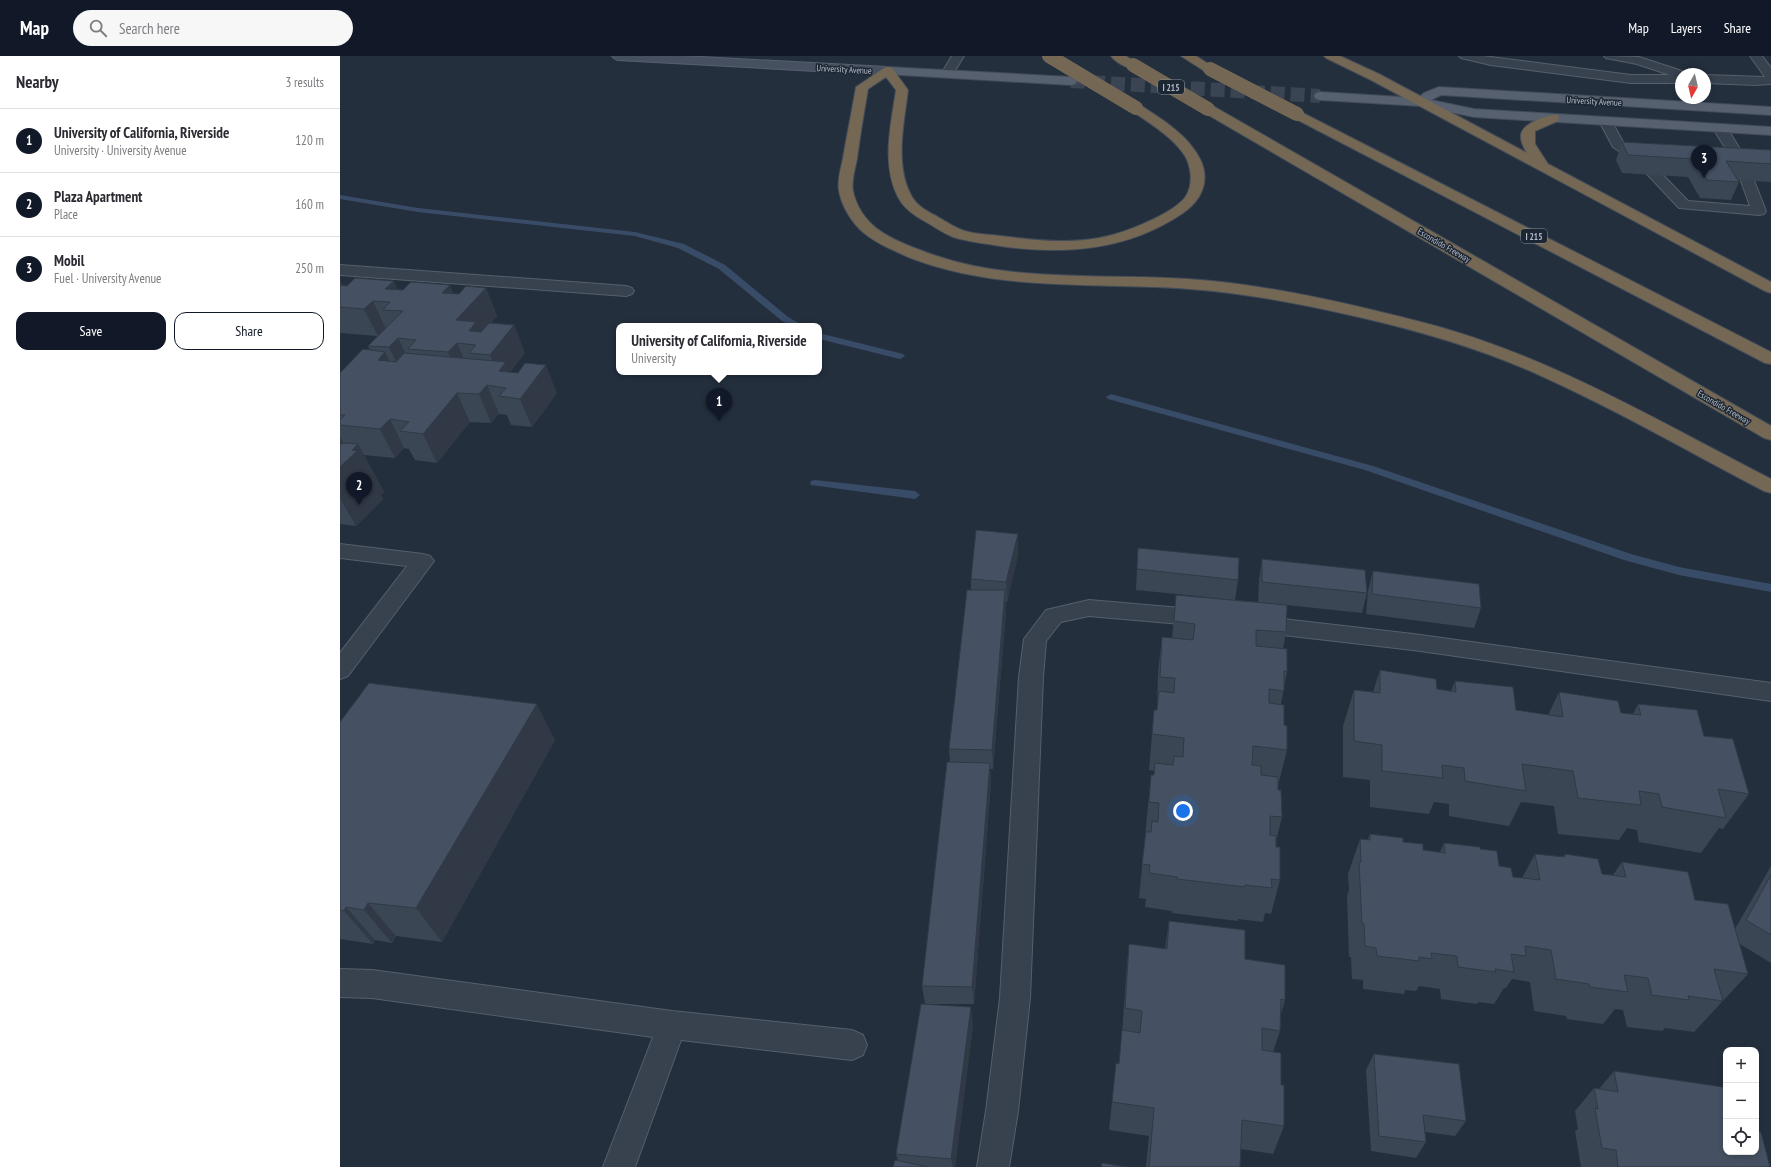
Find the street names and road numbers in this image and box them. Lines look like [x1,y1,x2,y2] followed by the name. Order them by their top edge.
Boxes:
[816,62,872,76] street label: University Avenue
[1158,80,1184,94] road number: I 215
[1566,94,1622,108] street label: University Avenue
[1416,225,1473,265] street label: Escondido Freeway
[1521,229,1547,243] road number: I 215
[1696,387,1753,427] street label: Escondido Freeway

